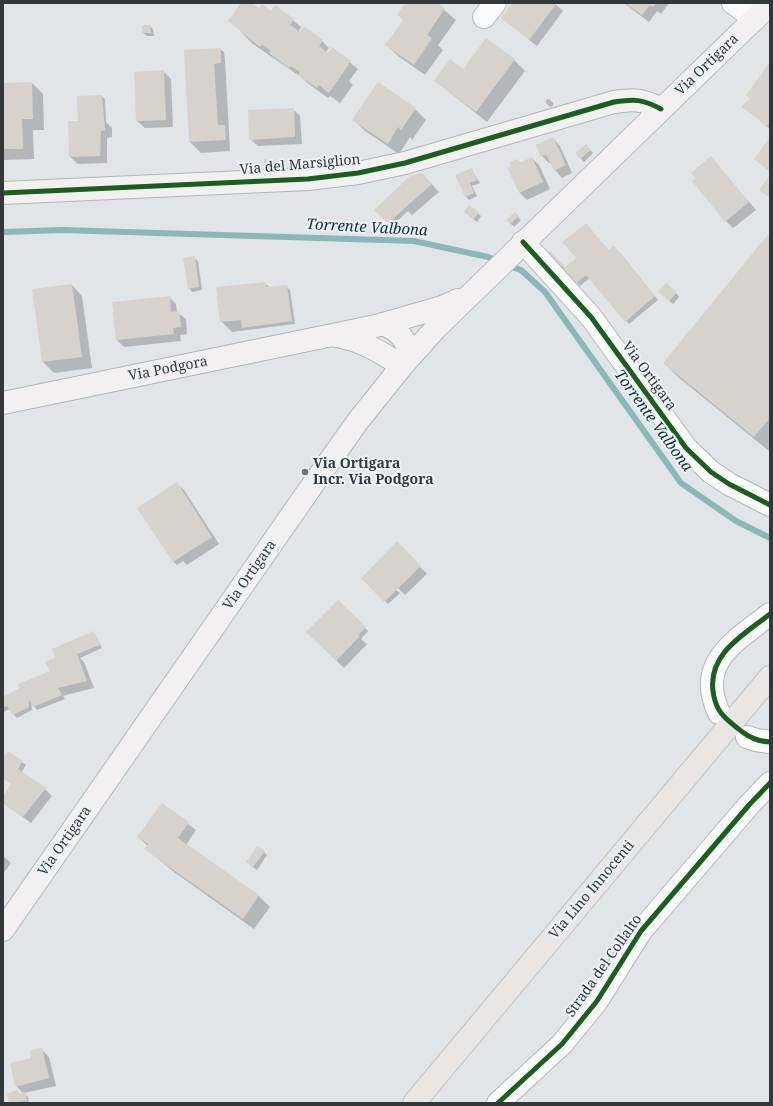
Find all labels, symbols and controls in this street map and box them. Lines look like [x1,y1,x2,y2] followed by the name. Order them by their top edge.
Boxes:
[672,31,742,99] street label: Via Ortigara
[239,151,361,179] street label: Via del Marsiglion
[306,216,428,240] water label: Torrente Valbona
[618,338,680,414] street label: Via Ortigara
[127,353,209,385] street label: Via Podgora
[610,367,696,475] water label: Torrente Valbona
[313,456,434,488] place label: Via Ortigara Incr. Via Podgora
[300,467,310,477] marker: Via Ortigara Incr. Via Podgora
[220,537,280,613] street label: Via Ortigara
[35,803,95,879] street label: Via Ortigara
[546,837,638,943] street label: Via Lino Innocenti
[562,911,646,1021] street label: Strada del Collalto

